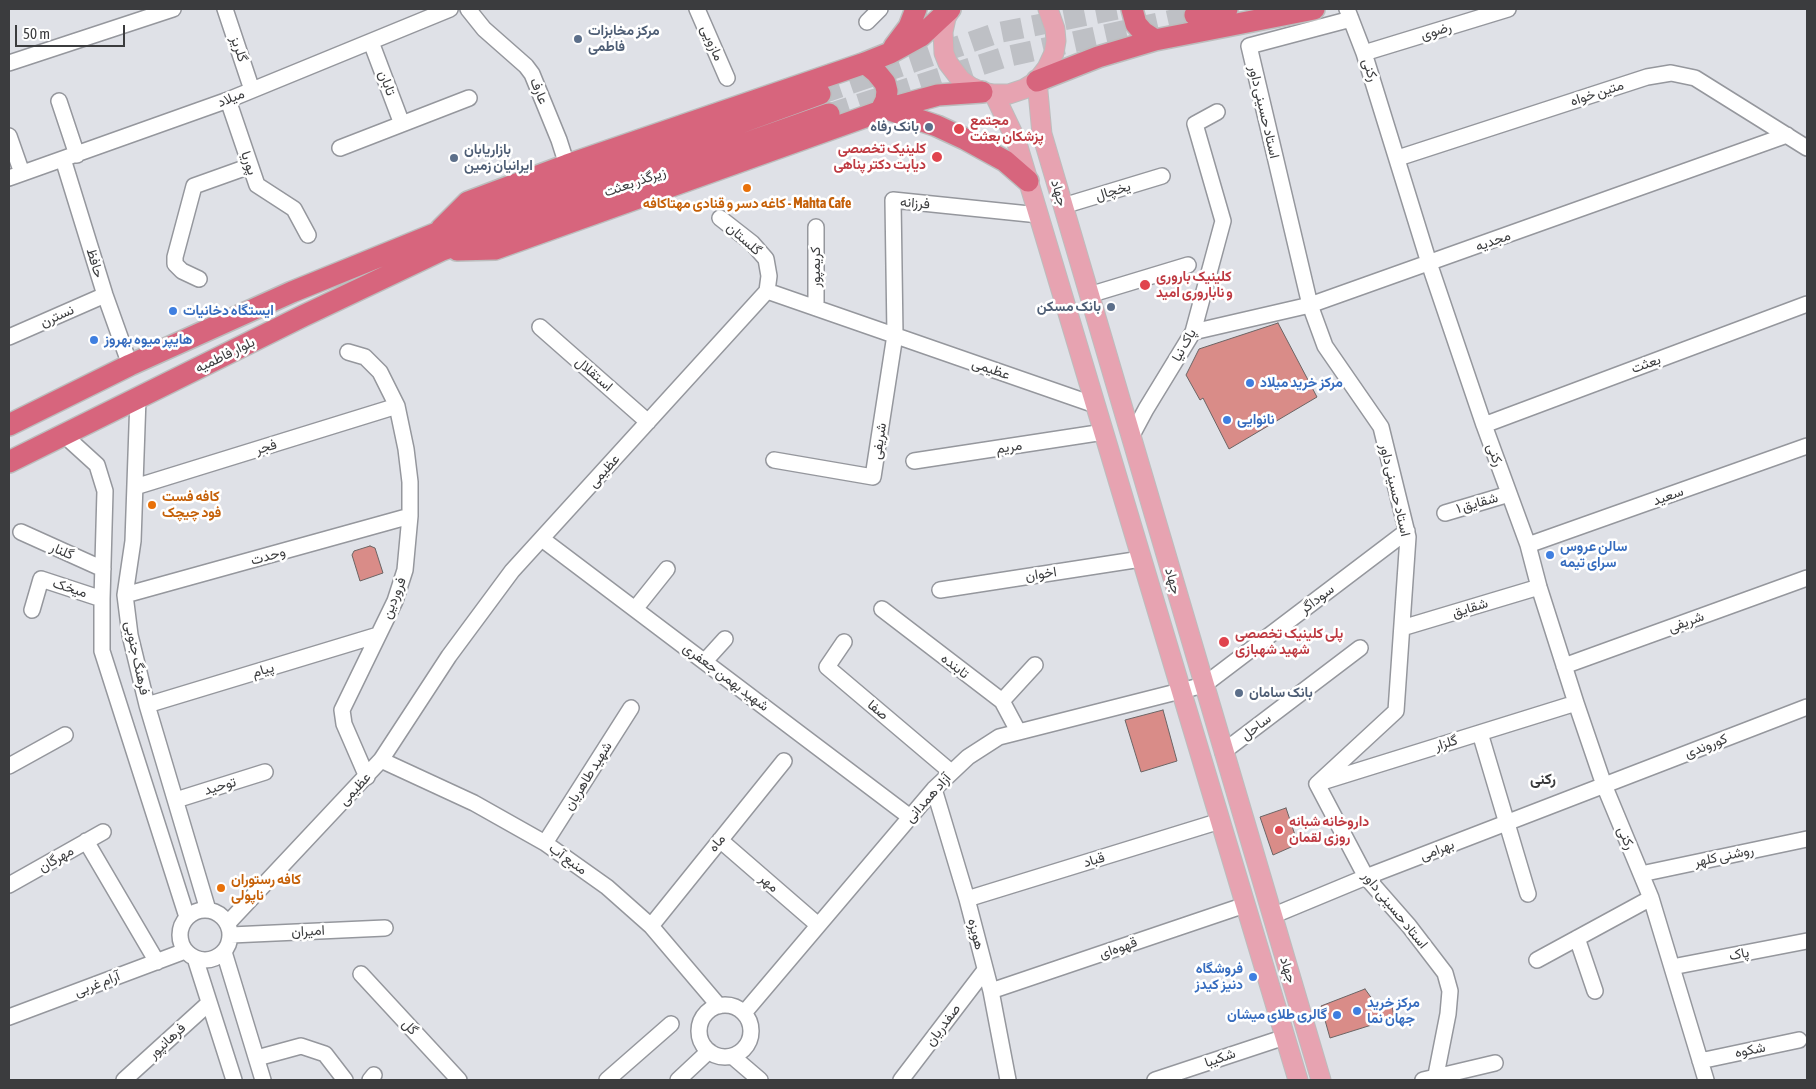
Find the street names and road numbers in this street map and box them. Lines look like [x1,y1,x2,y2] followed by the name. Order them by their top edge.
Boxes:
[1418,18,1454,44] street label: رضوی
[697,23,727,63] street label: مازویی
[227,34,251,64] street label: گلریز
[1358,56,1382,84] street label: رکنی
[1245,64,1283,160] street label: استاد حسینی داور
[375,68,399,98] street label: تابان
[526,75,552,107] street label: عارف
[1568,76,1626,110] street label: متین خواه
[215,85,247,111] street label: میلاد
[237,149,261,177] street label: پوریا
[602,164,668,200] street label: زیرگذر بعثت
[1047,178,1071,208] street label: جهاد
[1093,178,1133,204] street label: یخچال
[899,194,931,212] street label: فرزانه
[723,219,765,259] street label: گلستان
[1473,227,1513,255] street label: مجدیه
[83,246,107,280] street label: حافظ
[808,247,824,287] street label: کریمپور
[37,301,77,331] street label: نسترن
[1168,326,1200,364] street label: پاک نیا
[192,333,258,377] street label: بلوار فاطمیه
[1629,351,1663,377] street label: بعثت
[572,353,616,395] street label: استقلال
[970,355,1012,383] street label: عظیمی
[868,421,890,461] street label: شریفی
[253,436,279,458] street label: فجر
[995,437,1023,457] street label: مریم
[1483,441,1507,469] street label: رکنی
[1376,442,1414,538] street label: استاد حسینی داور
[585,451,623,491] street label: عظیمی
[1650,483,1686,509] street label: سعید
[1454,489,1500,517] street label: شقایق ۱
[48,538,76,564] street label: گلنار
[249,543,287,569] street label: وحدت
[1024,563,1058,585] street label: اخوان
[1161,566,1185,596] street label: جهاد
[51,575,89,601] street label: میخک
[378,575,410,621] street label: فروردین
[1296,581,1338,617] street label: سوداگر
[1450,595,1490,621] street label: شقایق
[1666,608,1706,636] street label: شریفی
[121,620,153,696] street label: فرهنگ جنوبی
[680,639,772,715] street label: شهید بهمن جعفری
[938,650,972,682] street label: تابنده
[250,659,276,681] street label: پیام
[864,696,892,724] street label: صفا
[1238,710,1274,744] street label: ساحل
[1682,730,1730,762] street label: کوروندی
[1432,732,1460,754] street label: گلزار
[560,739,616,813] street label: شهید طاهریان
[336,769,374,809] street label: عظیمی
[902,770,954,826] street label: آزاد همدانی
[202,773,238,799] street label: توحید
[1614,824,1638,852] street label: رکنی
[705,831,729,855] street label: ماه
[1417,836,1457,864] street label: بهرامی
[546,840,590,878] street label: منبع آب
[1693,841,1755,871] street label: روشنی کلهر
[35,842,77,876] street label: مهرگان
[1081,849,1107,871] street label: قباد
[1359,868,1431,952] street label: استاد حسینی داور
[756,870,782,896] street label: مهر
[964,917,988,951] street label: هویزه
[291,922,325,940] street label: امیران
[1097,934,1139,962] street label: قهوه‌ای
[1727,944,1751,964] street label: پاک
[1276,955,1300,985] street label: جهاد
[72,968,122,1000] street label: آرام غربی
[922,1001,964,1049] street label: صفدریان
[399,1016,421,1038] street label: گل
[145,1020,189,1062] street label: فرهانپور
[1733,1039,1767,1061] street label: شکوه
[1202,1045,1238,1071] street label: شکیبا

